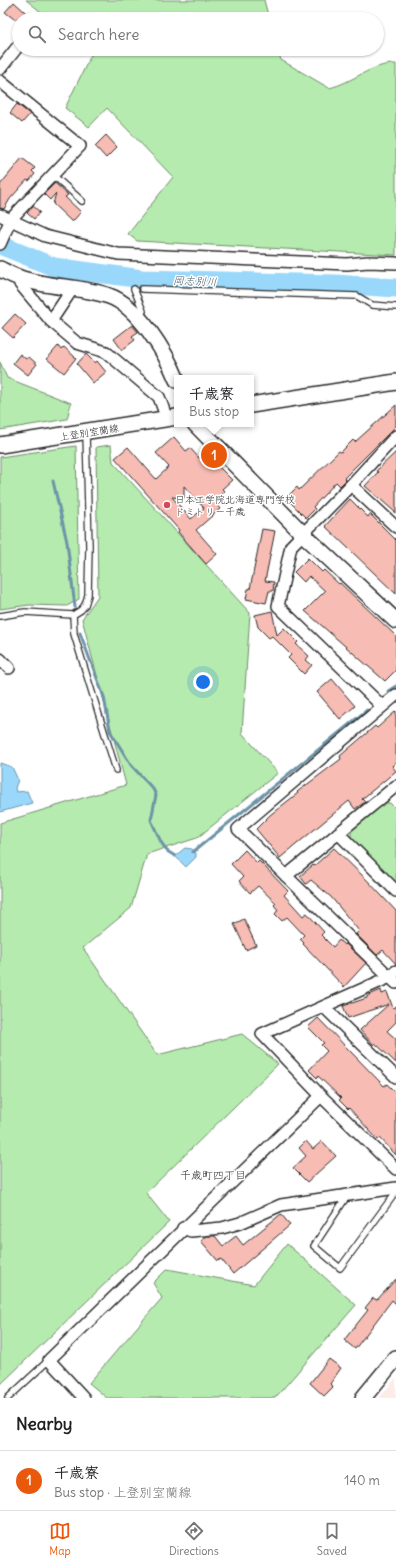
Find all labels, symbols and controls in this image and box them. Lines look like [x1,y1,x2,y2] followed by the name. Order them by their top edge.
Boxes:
[12,12,384,56] search box
[26,23,48,45] icon: search
[58,25,139,44] text: Search here
[173,273,217,289] water label: 岡志別川
[174,375,254,427] popup
[189,384,234,403] text: 千歳寮
[189,403,239,420] text: Bus stop
[58,421,120,444] street label: 上登別室蘭線
[201,440,227,470] pin: 1
[175,493,295,518] place label: 日本工学院北海道専門学校 ドミトリー千歳
[162,500,172,510] marker: 日本工学院北海道専門学校 ドミトリー千歳
[193,672,213,692] your location
[180,1168,246,1182] district label: 千歳町四丁目
[16,1413,72,1435] text: Nearby
[54,1463,99,1482] text: 千歳寮
[26,1472,32,1489] text: 1
[344,1472,380,1489] text: 140 m
[54,1484,191,1501] text: Bus stop · 上登別室蘭線
[49,1520,71,1558] tab: Map
[169,1520,219,1558] tab: Directions
[317,1520,347,1558] tab: Saved

